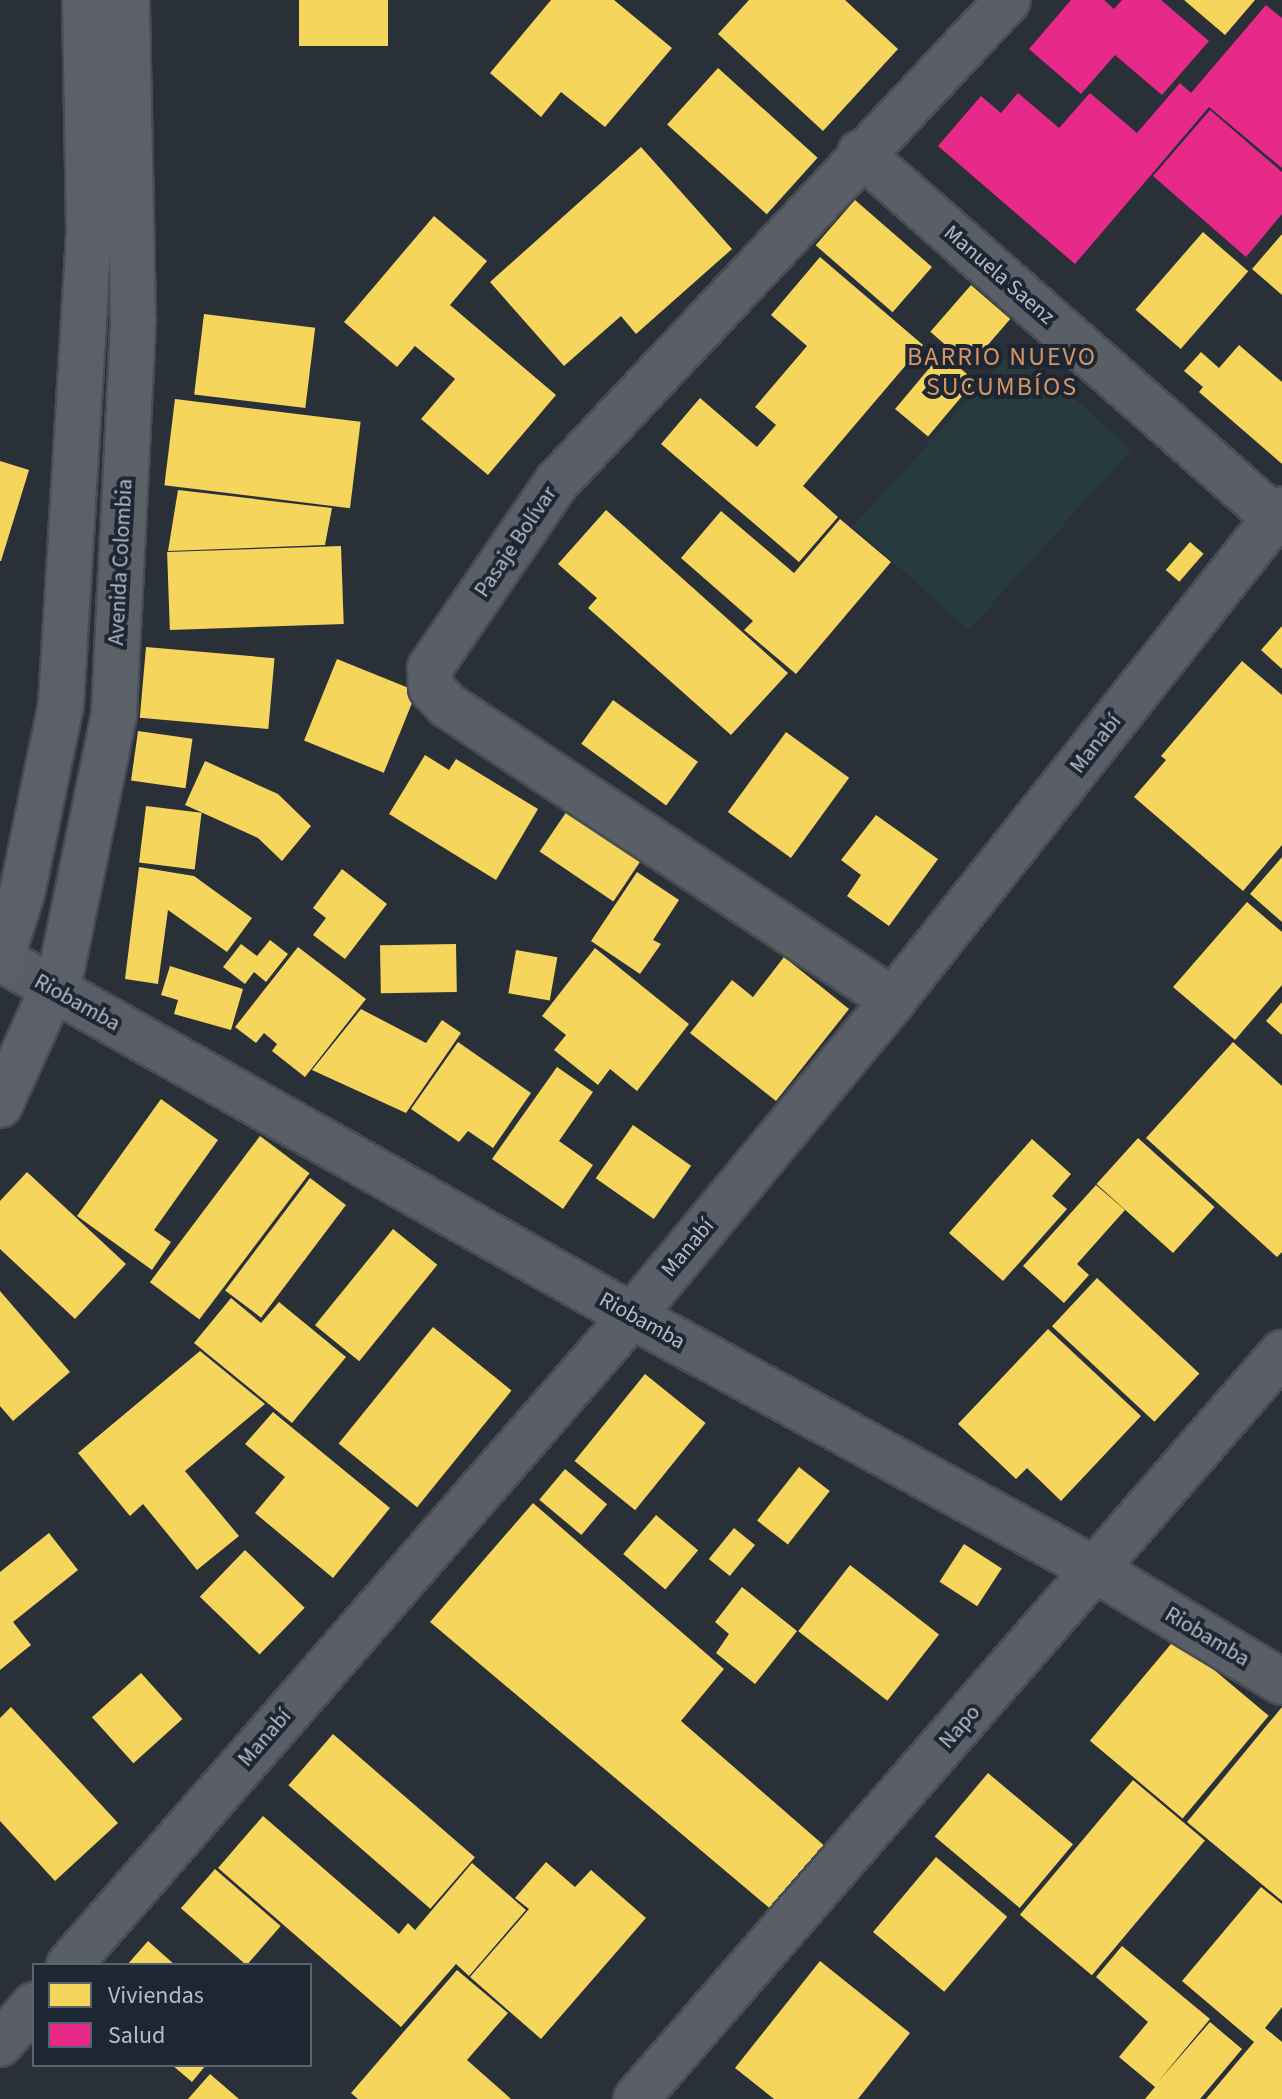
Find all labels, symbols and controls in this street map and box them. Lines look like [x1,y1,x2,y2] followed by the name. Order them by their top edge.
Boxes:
[938,220,1060,330] street label: Manuela Saenz
[907,341,1097,402] district label: BARRIO NUEVO SUCUMBÍOS
[103,478,139,646] street label: Avenida Colombia
[469,482,563,602] street label: Pasaje Bolívar
[1065,709,1127,779] street label: Manabí
[29,969,125,1037] street label: Riobamba
[656,1214,720,1282] street label: Manabí
[594,1287,690,1355] street label: Riobamba
[1160,1601,1254,1673] street label: Riobamba
[934,1700,986,1754] street label: Napo
[233,1704,297,1772] street label: Manabí
[32,1963,312,2067] legend
[108,1978,204,2013] text: Viviendas
[108,2018,165,2053] text: Salud

